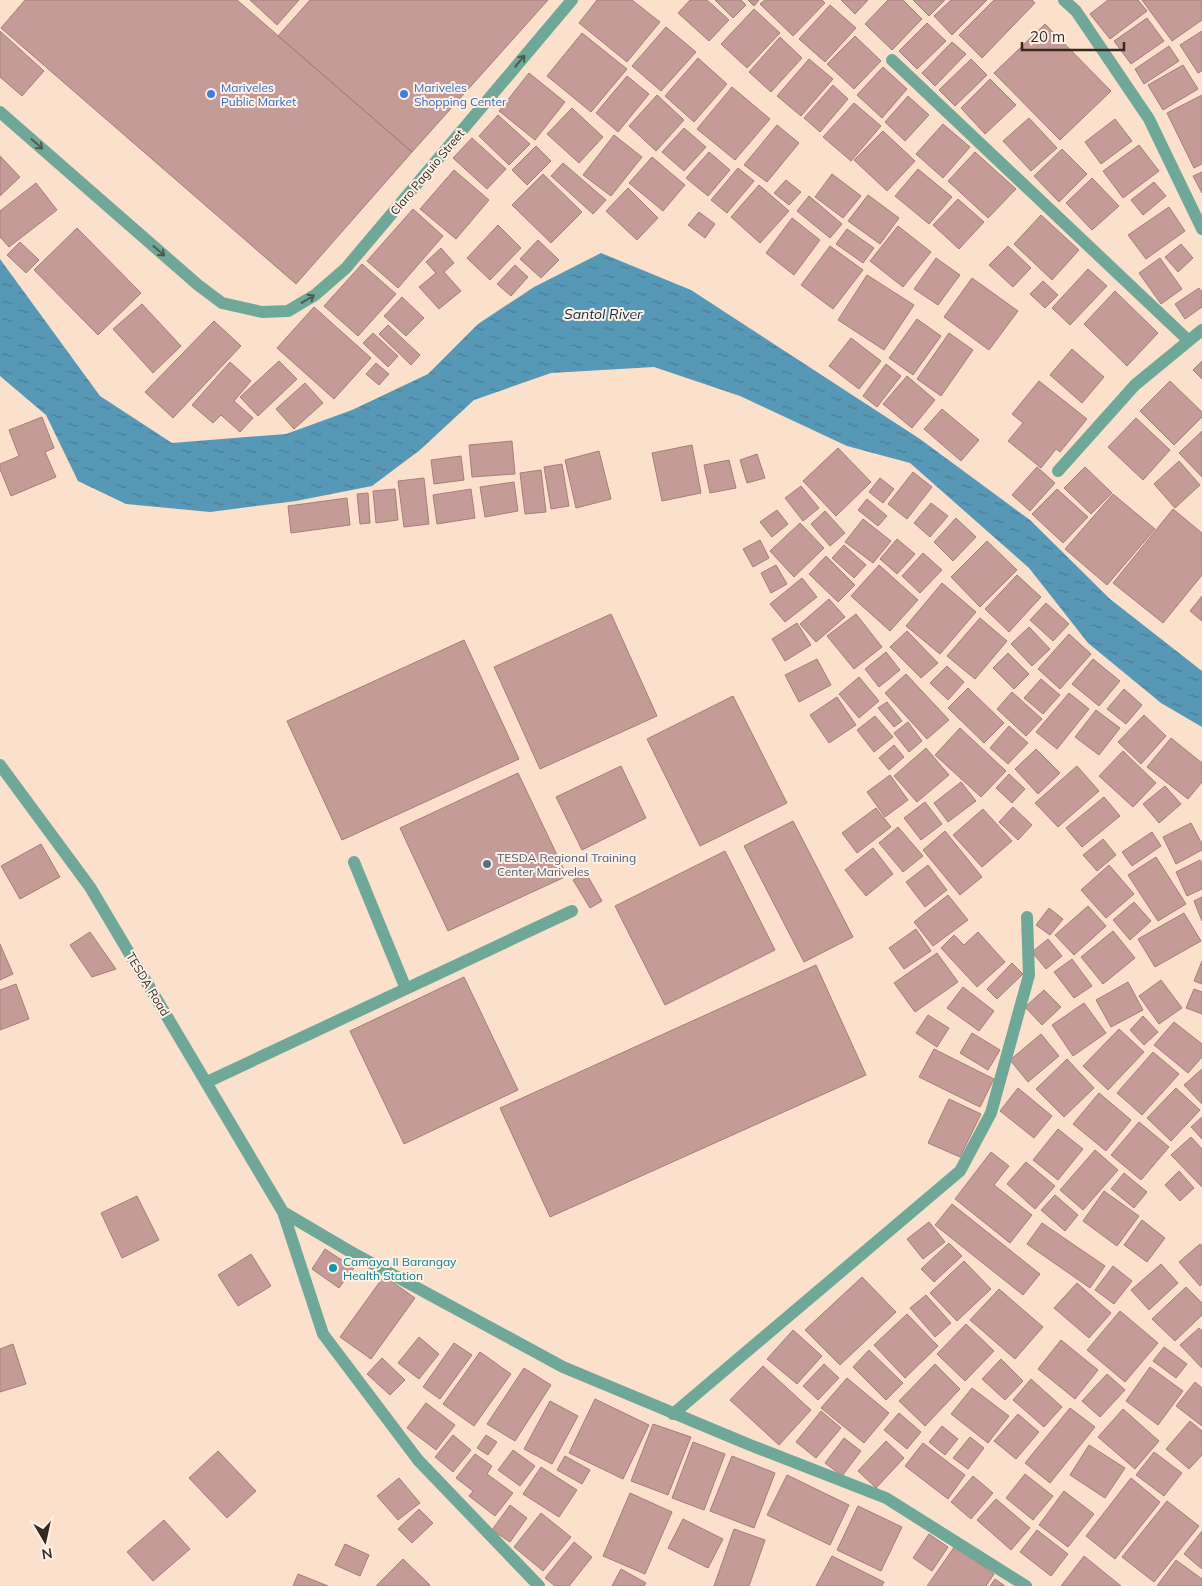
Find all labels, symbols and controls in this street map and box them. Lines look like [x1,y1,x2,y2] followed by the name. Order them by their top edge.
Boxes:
[1022,20,1124,52] scale bar
[1030,27,1065,46] text: 20 m
[514,55,526,68] one-way arrow
[221,80,296,109] place label: Mariveles Public Market
[414,80,507,109] place label: Mariveles Shopping Center
[205,88,217,100] marker: Mariveles Public Market
[398,88,410,100] marker: Mariveles Shopping Center
[387,126,467,218] street label: Claro Paguio Street
[30,138,43,150] one-way arrow
[152,245,165,256] one-way arrow
[300,294,314,304] one-way arrow
[564,305,643,323] water label: Santol River
[497,850,636,879] place label: TESDA Regional Training Center Mariveles
[481,858,493,870] marker: TESDA Regional Training Center Mariveles
[123,949,173,1019] street label: TESDA Road
[343,1254,457,1283] place label: Camaya II Barangay Health Station
[327,1262,339,1274] marker: Camaya II Barangay Health Station
[20,1516,70,1566] north arrow
[40,1544,54,1564] text: N

